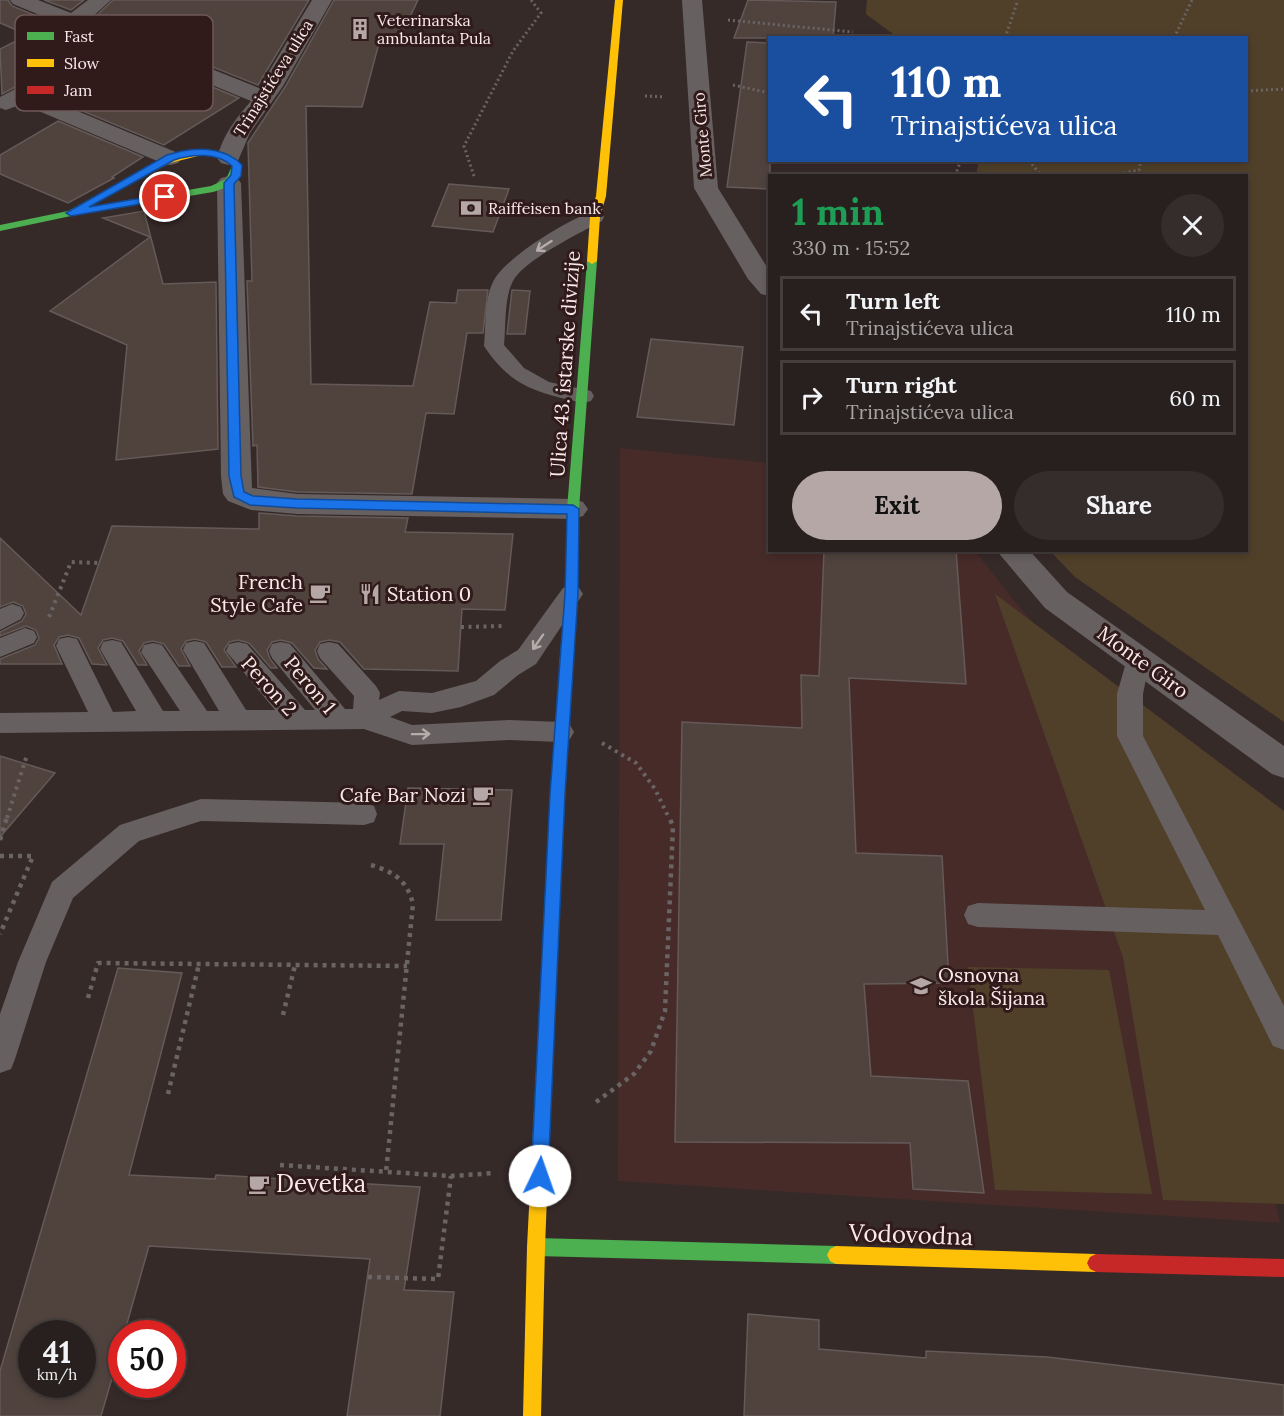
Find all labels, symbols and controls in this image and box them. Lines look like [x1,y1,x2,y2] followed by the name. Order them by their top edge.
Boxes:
[376,10,491,48] place label: Veterinarska ambulanta Pula
[15,15,213,111] legend
[229,16,317,140] street label: Trinajstićeva ulica
[348,17,372,41] building icon: Veterinarska ambulanta Pula
[64,26,95,46] text: Fast
[64,53,100,73] text: Slow
[891,55,1002,109] text: 110 m
[792,60,870,138] icon: left
[63,80,92,100] text: Jam
[688,92,716,178] street label: Monte Giro
[891,108,1117,142] text: Trinajstićeva ulica
[139,171,190,222] pin
[148,180,181,213] icon: arrive
[792,189,884,235] text: 1 min
[1161,194,1224,257] button: close
[459,196,483,220] bank icon: Raiffeisen bank
[488,198,601,218] place label: Raiffeisen bank
[792,235,910,260] text: 330 m · 15:52
[536,240,553,253] one-way arrow
[544,250,585,478] street label: Ulica 43. istarske divizije
[846,287,940,315] text: Turn left
[795,297,828,330] icon: left
[1166,300,1221,328] text: 110 m
[846,315,1014,340] text: Trinajstićeva ulica
[846,371,957,399] text: Turn right
[795,381,828,414] icon: right
[1169,384,1221,412] text: 60 m
[846,399,1014,424] text: Trinajstićeva ulica
[792,471,1002,540] button: Exit
[1014,471,1224,540] button: Share
[210,569,303,617] place label: French Style Cafe
[308,581,332,605] cafe icon: French Style Cafe
[387,581,471,606] place label: Station 0
[358,582,382,606] restaurant icon: Station 0
[1093,620,1194,703] street label: Monte Giro
[532,633,544,649] one-way arrow
[236,651,302,720] street label: Peron 2
[279,651,342,719] street label: Peron 1
[411,728,431,740] one-way arrow
[340,782,466,807] place label: Cafe Bar Nozi
[471,783,495,807] cafe icon: Cafe Bar Nozi
[938,962,1045,1010] place label: Osnovna škola Šijana
[909,974,933,998] school or university icon: Osnovna škola Šijana
[508,1144,572,1208] position arrow
[276,1168,366,1199] place label: Devetka
[247,1172,271,1196] cafe icon: Devetka
[847,1217,974,1252] street label: Vodovodna
[108,1320,186,1398] speed limit sign: 50
[43,1333,71,1371] text: 41
[37,1365,77,1384] text: km/h

